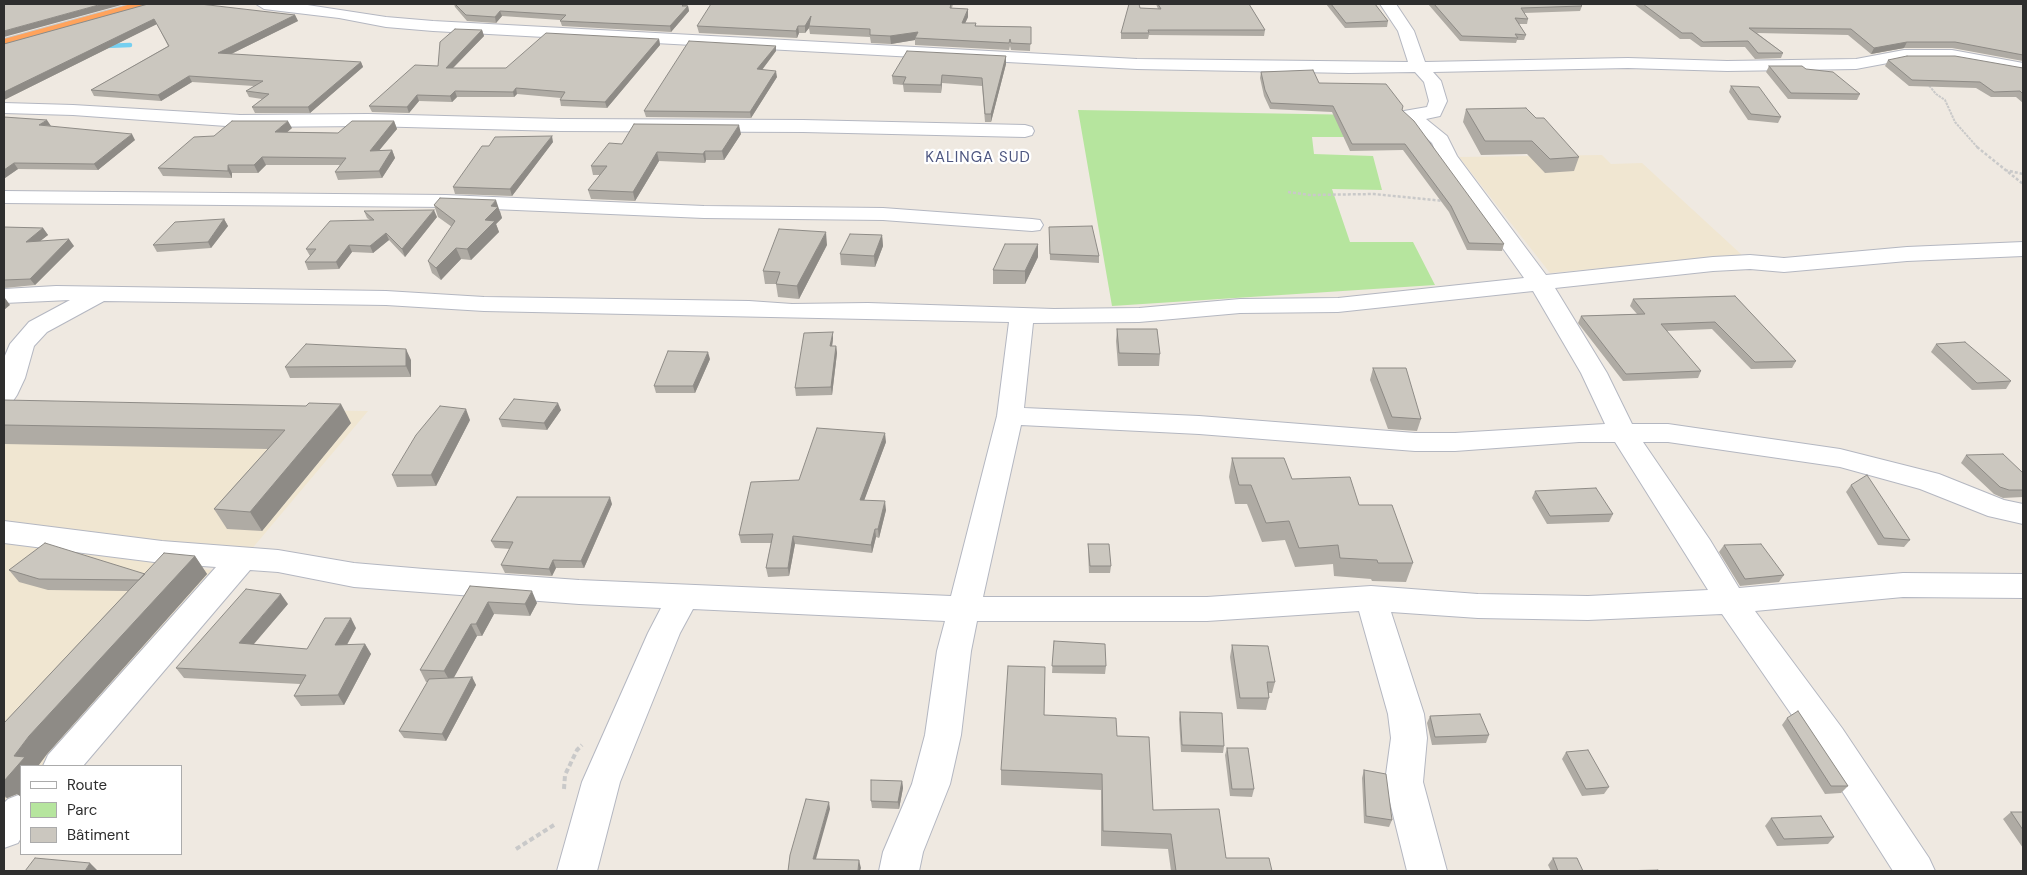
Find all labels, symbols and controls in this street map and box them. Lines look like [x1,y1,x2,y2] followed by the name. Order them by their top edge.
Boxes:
[924,149,1032,167] district label: KALINGA SUD
[20,765,182,855] legend
[67,775,107,795] text: Route
[67,800,97,820] text: Parc
[67,825,130,845] text: Bâtiment

